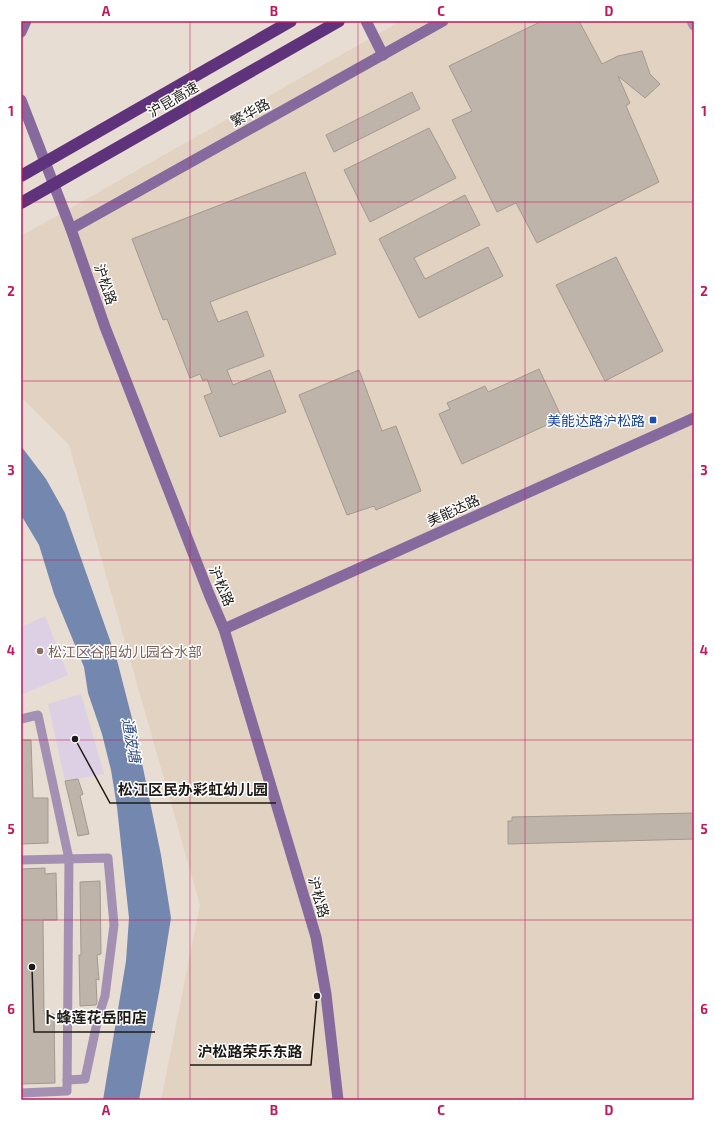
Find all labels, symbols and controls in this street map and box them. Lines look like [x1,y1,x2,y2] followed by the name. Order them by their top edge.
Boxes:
[102,3,111,19] text: A
[270,3,278,19] text: B
[437,3,445,19] text: C
[605,3,614,19] text: D
[145,78,201,120] street label: 沪昆高速
[228,94,272,130] street label: 繁华路
[8,103,14,119] text: 1
[701,103,707,119] text: 1
[91,261,121,307] street label: 沪松路
[7,283,15,299] text: 2
[700,283,708,299] text: 2
[547,412,645,429] place label: 美能达路沪松路
[648,415,658,425] marker: 美能达路沪松路
[7,462,15,478] text: 3
[700,462,708,478] text: 3
[424,491,482,529] street label: 美能达路
[206,563,238,609] street label: 沪松路
[7,642,15,658] text: 4
[700,642,708,658] text: 4
[48,643,202,660] place label: 松江区谷阳幼儿园谷水部
[35,646,45,656] marker: 松江区谷阳幼儿园谷水部
[119,716,145,767] water label: 通波塘
[110,776,276,803] callout: 松江区民办彩虹幼儿园
[118,780,268,798] text: 松江区民办彩虹幼儿园
[7,821,15,837] text: 5
[700,821,708,837] text: 5
[305,874,333,920] street label: 沪松路
[7,1001,15,1017] text: 6
[700,1001,708,1017] text: 6
[34,1005,155,1032] callout: 卜蜂莲花岳阳店
[41,1008,147,1026] text: 卜蜂莲花岳阳店
[190,1038,311,1065] callout: 沪松路荣乐东路
[197,1042,303,1060] text: 沪松路荣乐东路
[102,1102,111,1118] text: A
[270,1102,278,1118] text: B
[437,1102,445,1118] text: C
[605,1102,614,1118] text: D

